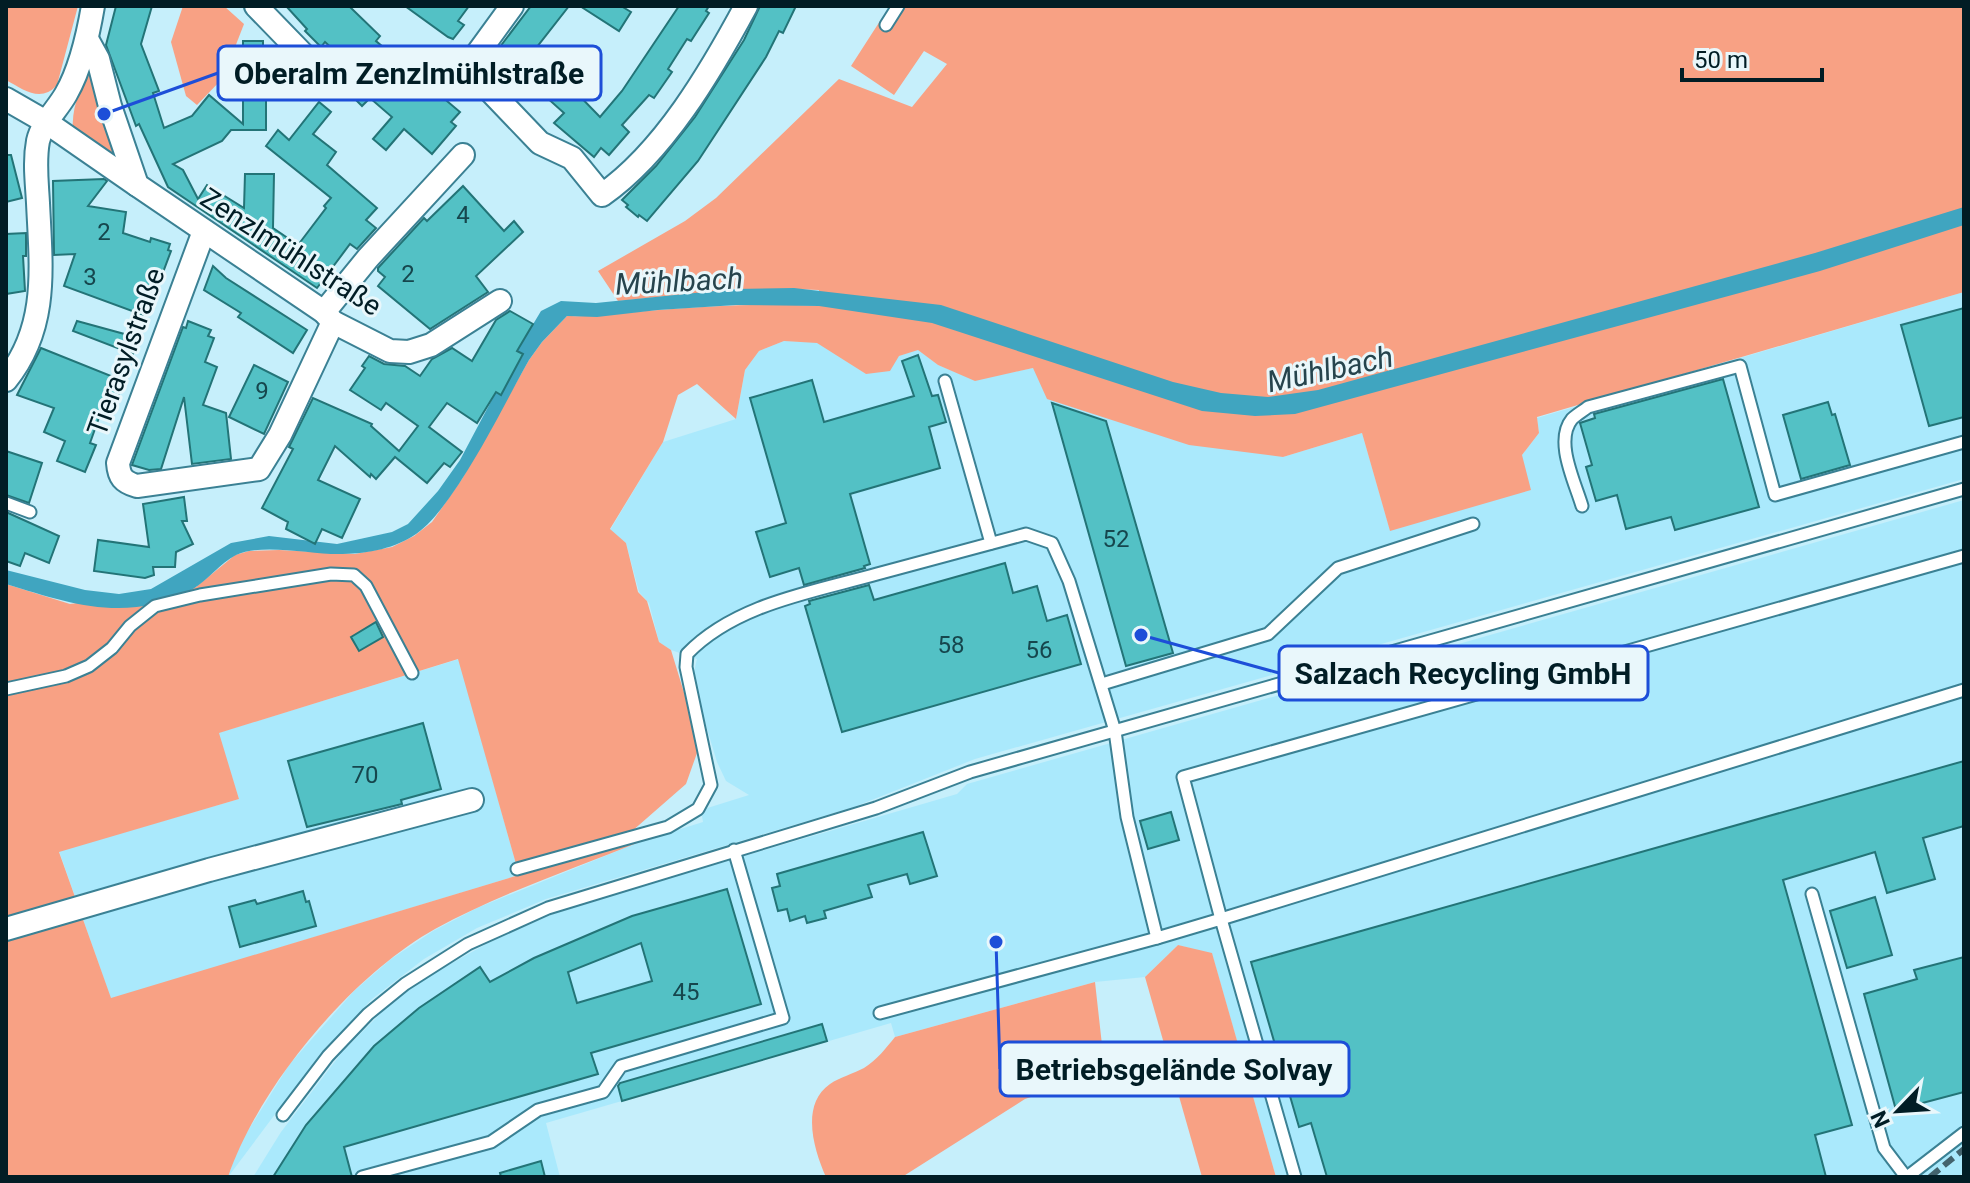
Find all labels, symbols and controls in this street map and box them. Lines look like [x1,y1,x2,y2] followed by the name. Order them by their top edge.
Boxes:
[1682,32,1822,82] scale bar
[218,46,601,100] callout: Oberalm Zenzlmühlstraße
[1694,46,1748,74] text: 50 m
[234,56,584,91] text: Oberalm Zenzlmühlstraße
[194,181,388,323] street label: Zenzlmühlstraße
[456,201,470,229] house number: 4
[97,218,111,246] house number: 2
[401,260,415,288] house number: 2
[614,260,744,302] water label: Mühlbach
[83,263,97,291] house number: 3
[80,264,172,440] street label: Tierasylstraße
[1264,339,1396,399] water label: Mühlbach
[255,377,269,405] house number: 9
[1103,525,1129,553] house number: 52
[938,631,964,659] house number: 58
[1026,636,1052,664] house number: 56
[1279,646,1648,700] callout: Salzach Recycling GmbH
[1294,656,1632,691] text: Salzach Recycling GmbH
[352,761,378,789] house number: 70
[673,978,699,1006] house number: 45
[1000,1042,1349,1096] callout: Betriebsgelände Solvay
[1016,1052,1333,1087] text: Betriebsgelände Solvay
[1858,1071,1938,1151] north arrow
[1866,1107,1895,1132] text: N

